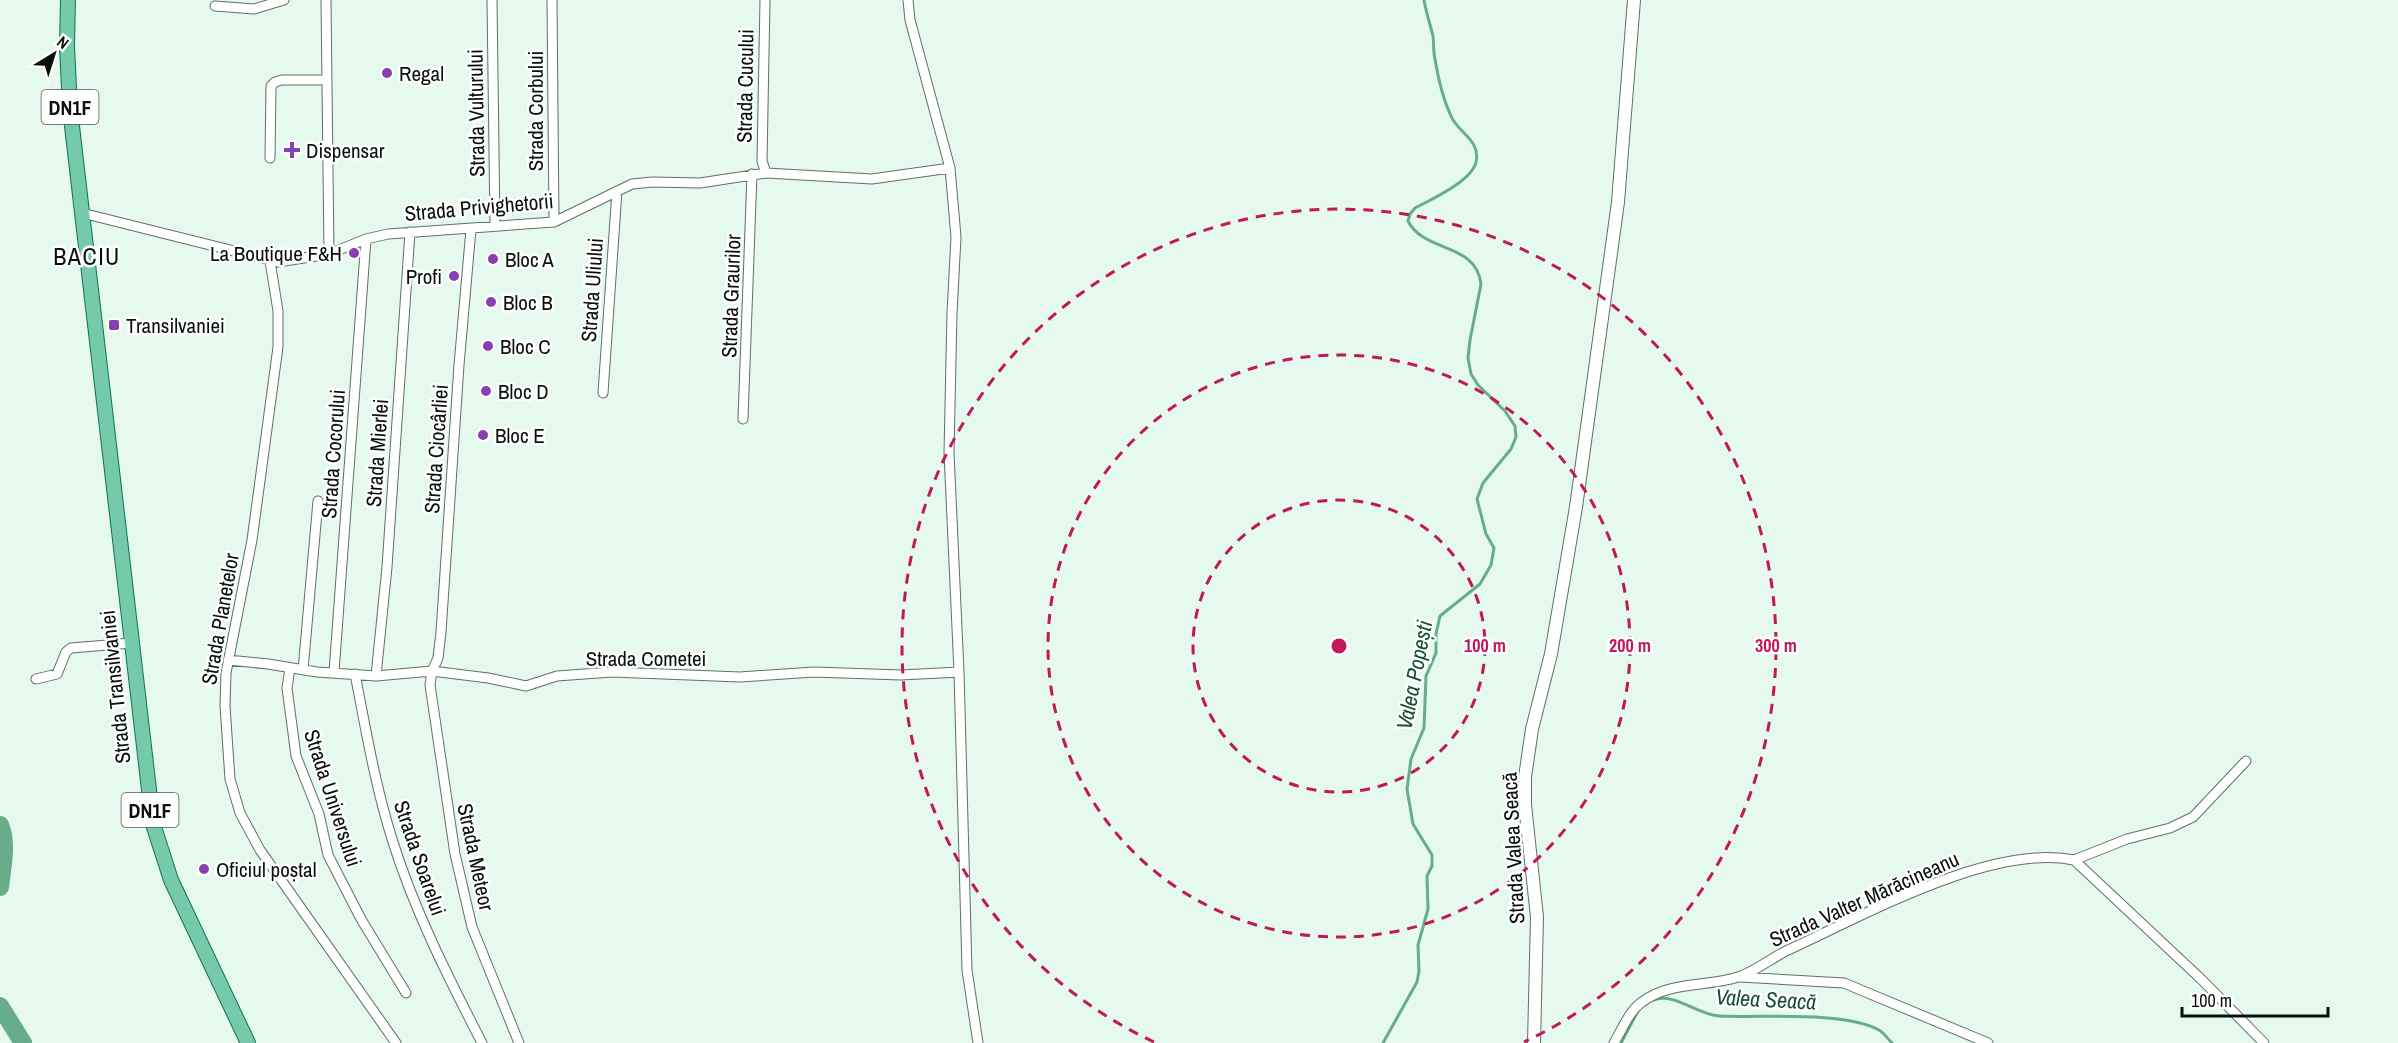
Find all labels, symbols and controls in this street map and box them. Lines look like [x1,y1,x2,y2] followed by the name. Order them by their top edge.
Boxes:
[24,24,84,84] north arrow
[730,29,760,143] street label: Strada Cucului
[53,31,74,54] text: N
[460,49,492,177] street label: Strada Vulturului
[521,51,550,171] street label: Strada Corbului
[399,59,444,88] place label: Regal
[380,66,394,80] marker: Regal
[42,90,98,124] road number: DN1F
[306,136,385,165] place label: Dispensar
[283,141,301,159] marker: Dispensar
[403,186,555,228] street label: Strada Privighetorii
[714,234,748,358] street label: Strada Graurilor
[574,237,610,343] street label: Strada Uliului
[210,239,342,268] place label: La Boutique F&H
[53,240,121,272] district label: BACIU
[505,245,554,274] place label: Bloc A
[347,246,361,260] marker: La Boutique F&H
[486,252,500,266] marker: Bloc A
[406,262,442,291] place label: Profi
[447,269,461,283] marker: Profi
[503,288,553,317] place label: Bloc B
[484,295,498,309] marker: Bloc B
[126,311,225,340] place label: Transilvaniei
[107,318,121,332] marker: Transilvaniei
[500,332,551,361] place label: Bloc C
[481,339,495,353] marker: Bloc C
[498,377,549,406] place label: Bloc D
[417,384,455,514] street label: Strada Ciocârliei
[479,384,493,398] marker: Bloc D
[314,389,352,519] street label: Strada Cocorului
[359,398,395,508] street label: Strada Mierlei
[495,421,545,450] place label: Bloc E
[476,428,490,442] marker: Bloc E
[194,551,246,687] street label: Strada Planetelor
[93,609,137,765] street label: Strada Transilvaniei
[1389,618,1439,732] water label: Valea Popești
[1464,633,1506,658] text: 100 m
[1609,633,1651,658] text: 200 m
[1755,633,1797,658] text: 300 m
[1329,636,1349,656] centre of rings
[586,644,706,673] street label: Strada Cometei
[297,726,369,870] street label: Strada Universului
[1495,771,1531,925] street label: Strada Valea Seacă
[122,793,178,827] road number: DN1F
[387,797,453,919] street label: Strada Soarelui
[450,801,502,914] street label: Strada Meteor
[1765,844,1963,954] street label: Strada Valter Mărăcineanu
[216,855,317,884] place label: Oficiul poștal
[197,862,211,876] marker: Oficiul poștal
[2182,980,2328,1018] scale bar
[1715,981,1817,1017] water label: Valea Seacă
[2191,988,2232,1013] text: 100 m

